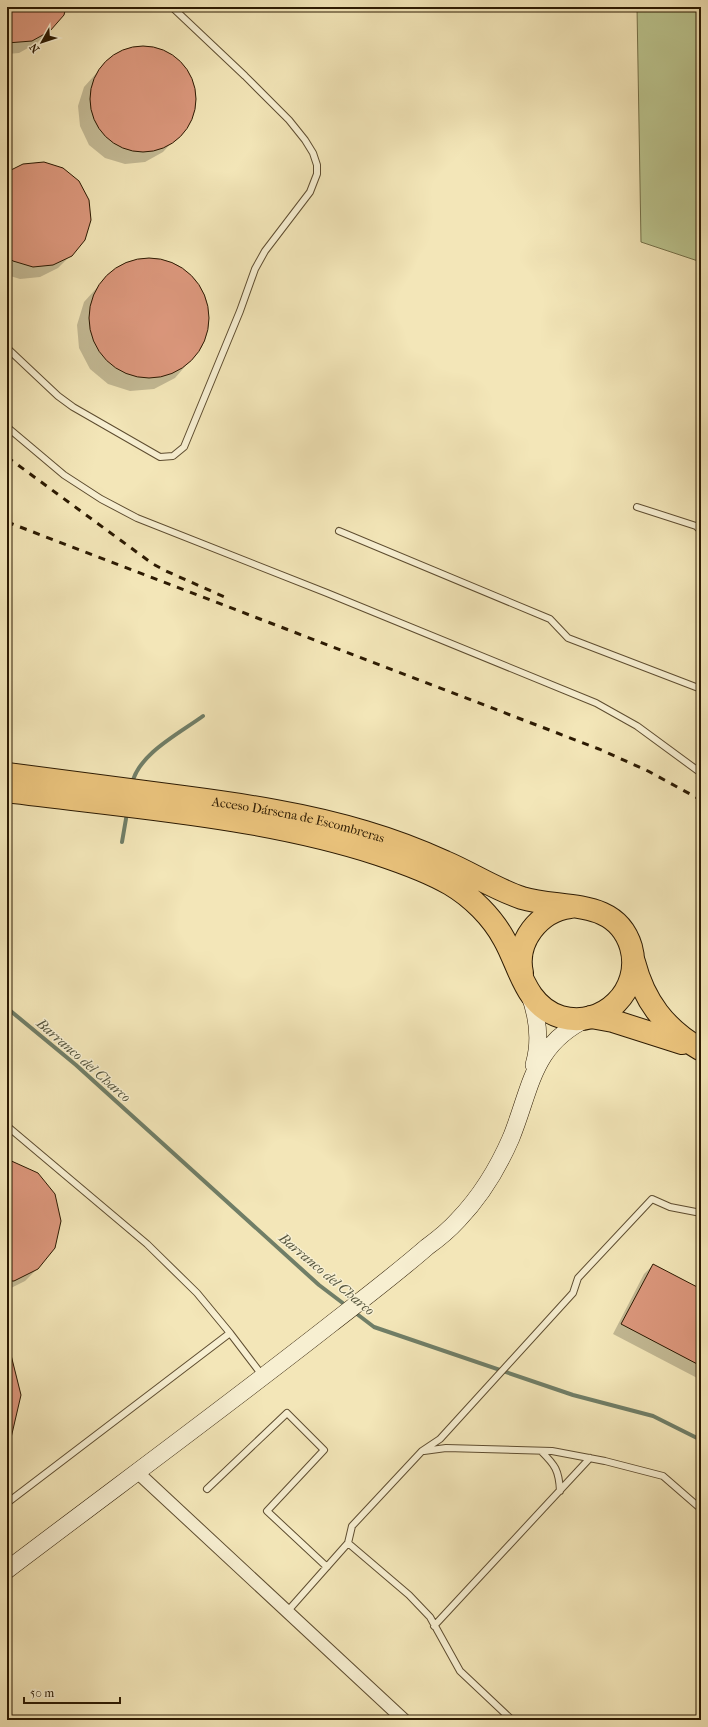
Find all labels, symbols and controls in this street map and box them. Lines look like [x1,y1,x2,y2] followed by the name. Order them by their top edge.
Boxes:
[22,22,62,62] north arrow
[27,40,42,55] text: N
[210,794,387,846] street label: Acceso Dársena de Escombreras
[32,1014,134,1106] water label: Barranco del Charco
[275,1229,378,1319] water label: Barranco del Charco
[24,1679,120,1705] scale bar
[30,1686,54,1700] text: 50 m

